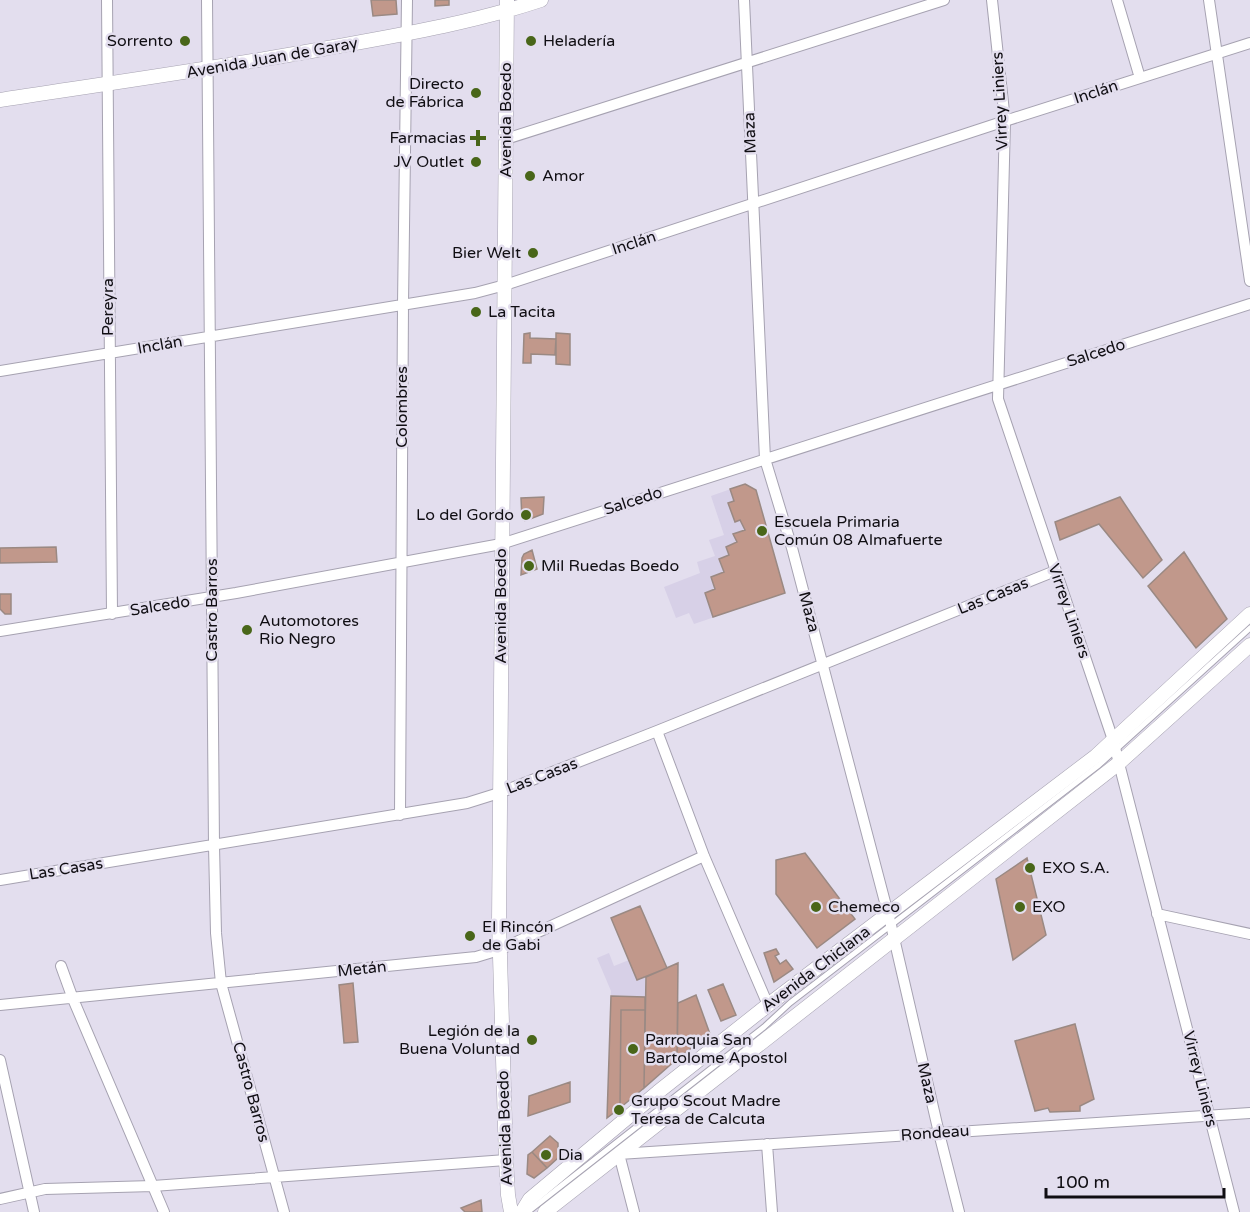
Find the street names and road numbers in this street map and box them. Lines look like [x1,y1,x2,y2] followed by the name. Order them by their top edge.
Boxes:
[185,33,360,83] street label: Avenida Juan de Garay
[987,51,1013,151] street label: Virrey Liniers
[496,62,516,178] street label: Avenida Boedo
[1071,75,1121,109] street label: Inclán
[739,112,761,154] street label: Maza
[609,226,659,260] street label: Inclán
[98,278,118,336] street label: Pereyra
[136,331,184,359] street label: Inclán
[1064,334,1128,372] street label: Salcedo
[392,366,412,448] street label: Colombres
[601,482,665,520] street label: Salcedo
[491,548,511,664] street label: Avenida Boedo
[202,558,222,662] street label: Castro Barros
[1044,561,1094,661] street label: Virrey Liniers
[955,573,1031,619] street label: Las Casas
[794,589,824,635] street label: Maza
[129,591,191,621] street label: Salcedo
[504,753,580,799] street label: Las Casas
[28,853,104,885] street label: Las Casas
[758,922,874,1016] street label: Avenida Chiclana
[337,956,387,982] street label: Metán
[1178,1029,1222,1129] street label: Virrey Liniers
[228,1040,274,1144] street label: Castro Barros
[913,1061,941,1105] street label: Maza
[493,1070,517,1186] street label: Avenida Boedo
[900,1121,970,1145] street label: Rondeau

